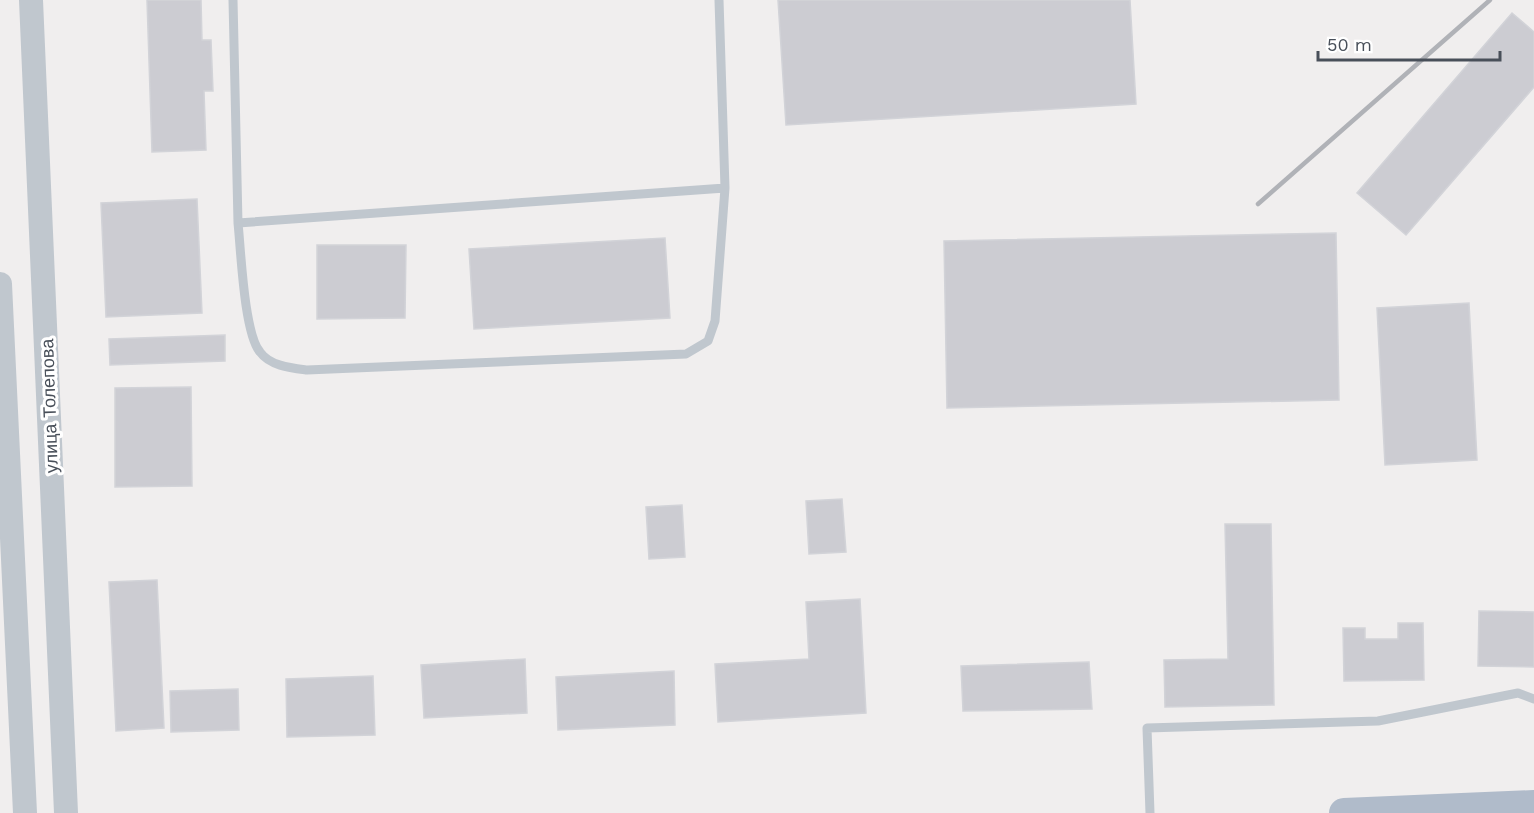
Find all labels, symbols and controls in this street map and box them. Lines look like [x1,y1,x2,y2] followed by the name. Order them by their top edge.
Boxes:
[1318,24,1500,62] scale bar
[1327,34,1372,55] text: 50 m
[36,337,62,474] street label: улица Толепова

